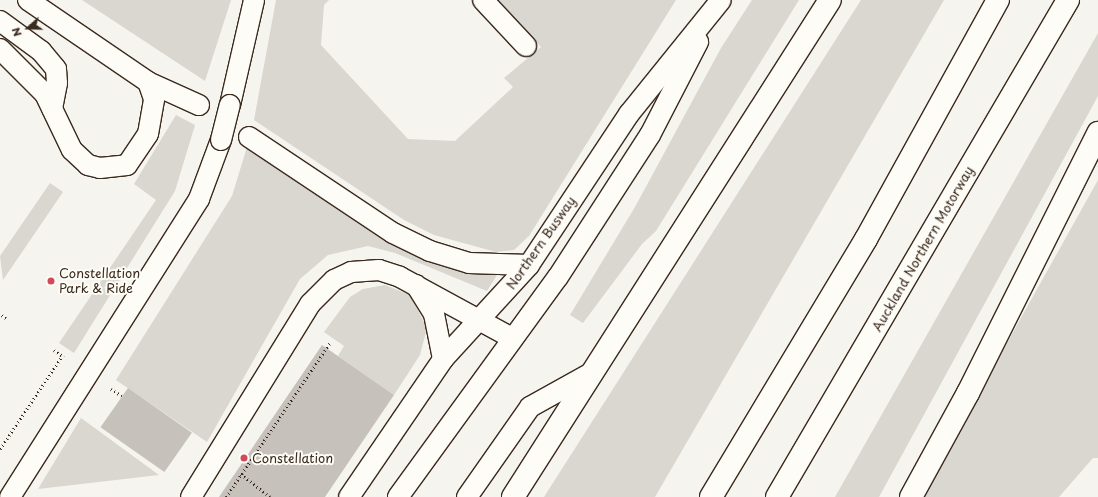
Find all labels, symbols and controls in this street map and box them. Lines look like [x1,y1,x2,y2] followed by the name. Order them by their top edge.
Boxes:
[8,8,48,48] north arrow
[7,25,26,39] text: N
[869,164,977,334] street label: Auckland Northern Motorway
[503,194,579,292] street label: Northern Busway
[59,266,140,297] place label: Constellation Park & Ride
[46,276,56,286] marker: Constellation Park & Ride
[252,450,333,466] place label: Constellation
[239,453,249,463] marker: Constellation

